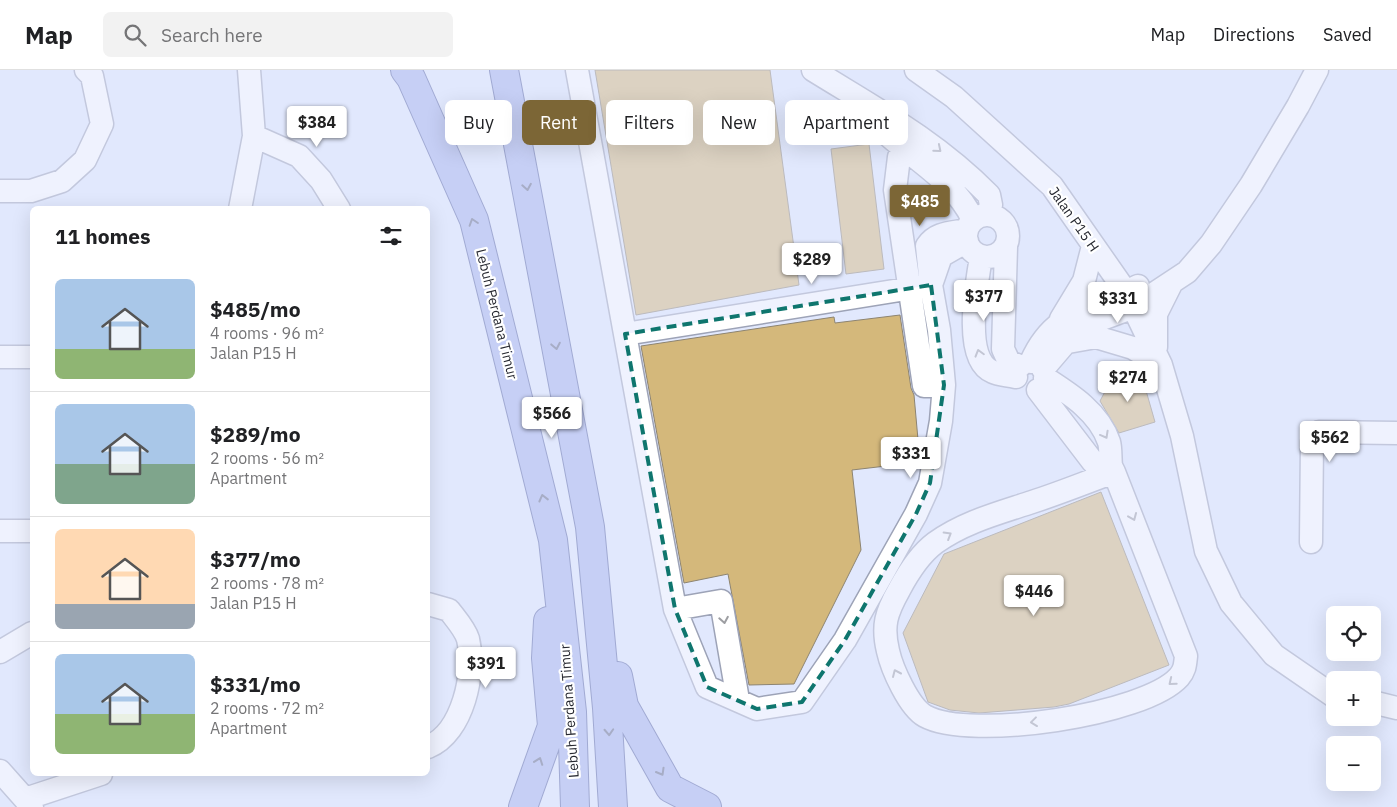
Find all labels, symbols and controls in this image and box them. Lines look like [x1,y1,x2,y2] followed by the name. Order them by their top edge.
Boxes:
[103,12,453,57] search box
[25,19,73,51] text: Map
[121,21,149,49] icon: search
[161,23,263,47] text: Search here
[1150,23,1185,46] text: Map
[1213,23,1295,46] text: Directions
[1323,23,1372,46] text: Saved
[445,100,512,145] chip: Buy
[522,100,596,145] chip: Rent
[606,100,693,145] chip: Filters
[703,100,775,145] chip: New
[785,100,908,145] chip: Apartment
[287,106,347,148] pin: $384
[298,112,336,132] text: $384
[932,143,941,152] one-way arrow
[521,182,531,191] one-way arrow
[1045,183,1103,255] street label: Jalan P15 H
[890,184,950,227] pin: $485
[901,191,939,211] text: $485
[469,218,479,226] one-way arrow
[55,222,151,250] text: 11 homes
[377,222,405,250] icon: filters
[782,242,842,285] pin: $289
[472,247,522,381] street label: Lebuh Perdana Timur
[793,249,831,269] text: $289
[954,280,1014,322] pin: $377
[1088,282,1148,324] pin: $331
[965,286,1003,306] text: $377
[1099,288,1137,308] text: $331
[210,295,301,323] text: $485/mo
[95,299,155,359] icon: home
[210,323,324,343] text: 4 rooms · 96 m²
[550,342,560,351] one-way arrow
[210,343,296,363] text: Jalan P15 H
[974,348,985,357] one-way arrow
[1098,360,1158,403] pin: $274
[1109,367,1147,387] text: $274
[522,396,582,439] pin: $566
[533,403,571,423] text: $566
[210,420,301,448] text: $289/mo
[1300,420,1360,463] pin: $562
[95,424,155,484] icon: home
[1311,427,1349,447] text: $562
[1098,430,1108,439] one-way arrow
[881,436,941,479] pin: $331
[892,443,930,463] text: $331
[210,448,324,468] text: 2 rooms · 56 m²
[210,468,287,488] text: Apartment
[538,495,548,503] one-way arrow
[1127,512,1138,521] one-way arrow
[942,532,951,542] one-way arrow
[210,545,301,573] text: $377/mo
[95,549,155,609] icon: home
[210,573,324,593] text: 2 rooms · 78 m²
[1004,574,1064,617] pin: $446
[1015,581,1053,601] text: $446
[210,593,296,613] text: Jalan P15 H
[1326,606,1381,791] map controls
[1326,606,1381,661] button: locate
[719,615,729,624] one-way arrow
[555,644,583,778] street label: Lebuh Perdana Timur
[456,646,516,689] pin: $391
[467,653,505,673] text: $391
[892,669,902,678] one-way arrow
[210,670,301,698] text: $331/mo
[1326,671,1381,726] button: +
[95,674,155,734] icon: home
[1169,677,1178,686] one-way arrow
[210,698,324,718] text: 2 rooms · 72 m²
[1029,716,1037,727] one-way arrow
[210,718,287,738] text: Apartment
[603,729,614,737] one-way arrow
[1326,736,1381,791] button: −
[533,757,543,766] one-way arrow
[655,767,665,776] one-way arrow

